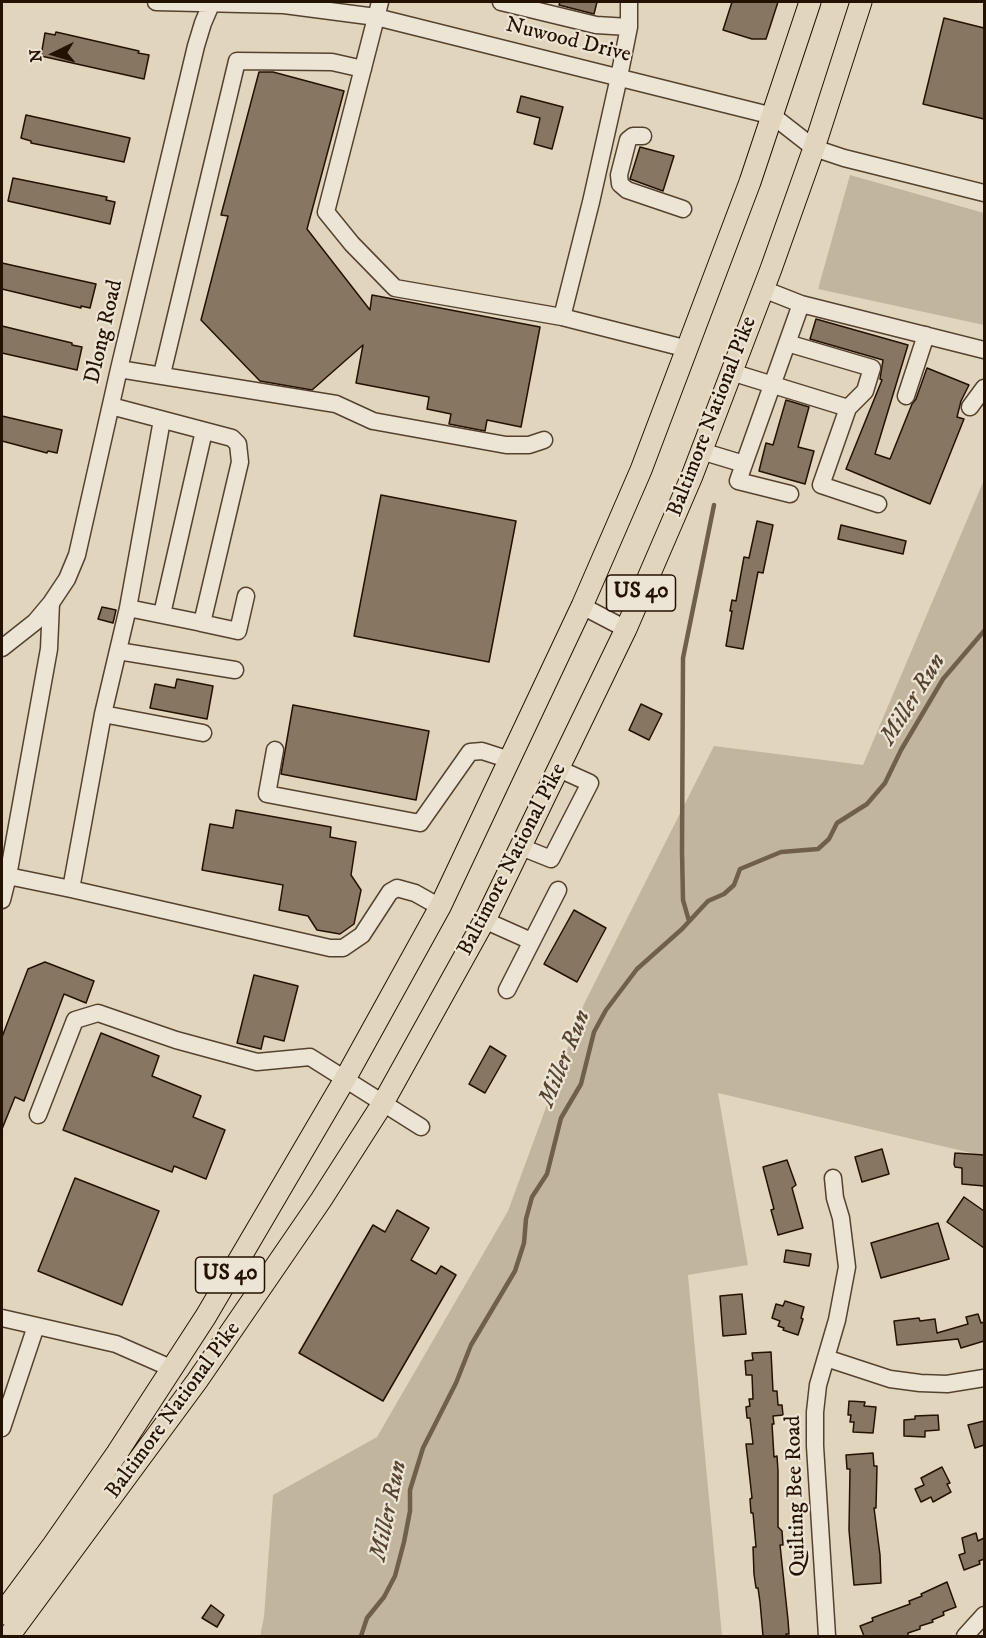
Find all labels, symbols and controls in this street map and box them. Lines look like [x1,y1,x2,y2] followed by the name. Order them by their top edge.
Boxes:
[503,13,633,69] street label: Nuwood Drive
[24,24,84,84] north arrow
[26,48,47,63] text: N
[80,277,130,387] street label: Dlong Road
[663,313,763,521] street label: Baltimore National Pike
[606,575,676,611] road number: US 40
[875,649,953,751] water label: Miller Run
[453,759,573,961] street label: Baltimore National Pike
[534,1006,598,1112] water label: Miller Run
[196,1257,264,1293] road number: US 40
[101,1317,247,1505] street label: Baltimore National Pike
[781,1415,813,1577] street label: Quilting Bee Road
[365,1458,415,1564] water label: Miller Run

